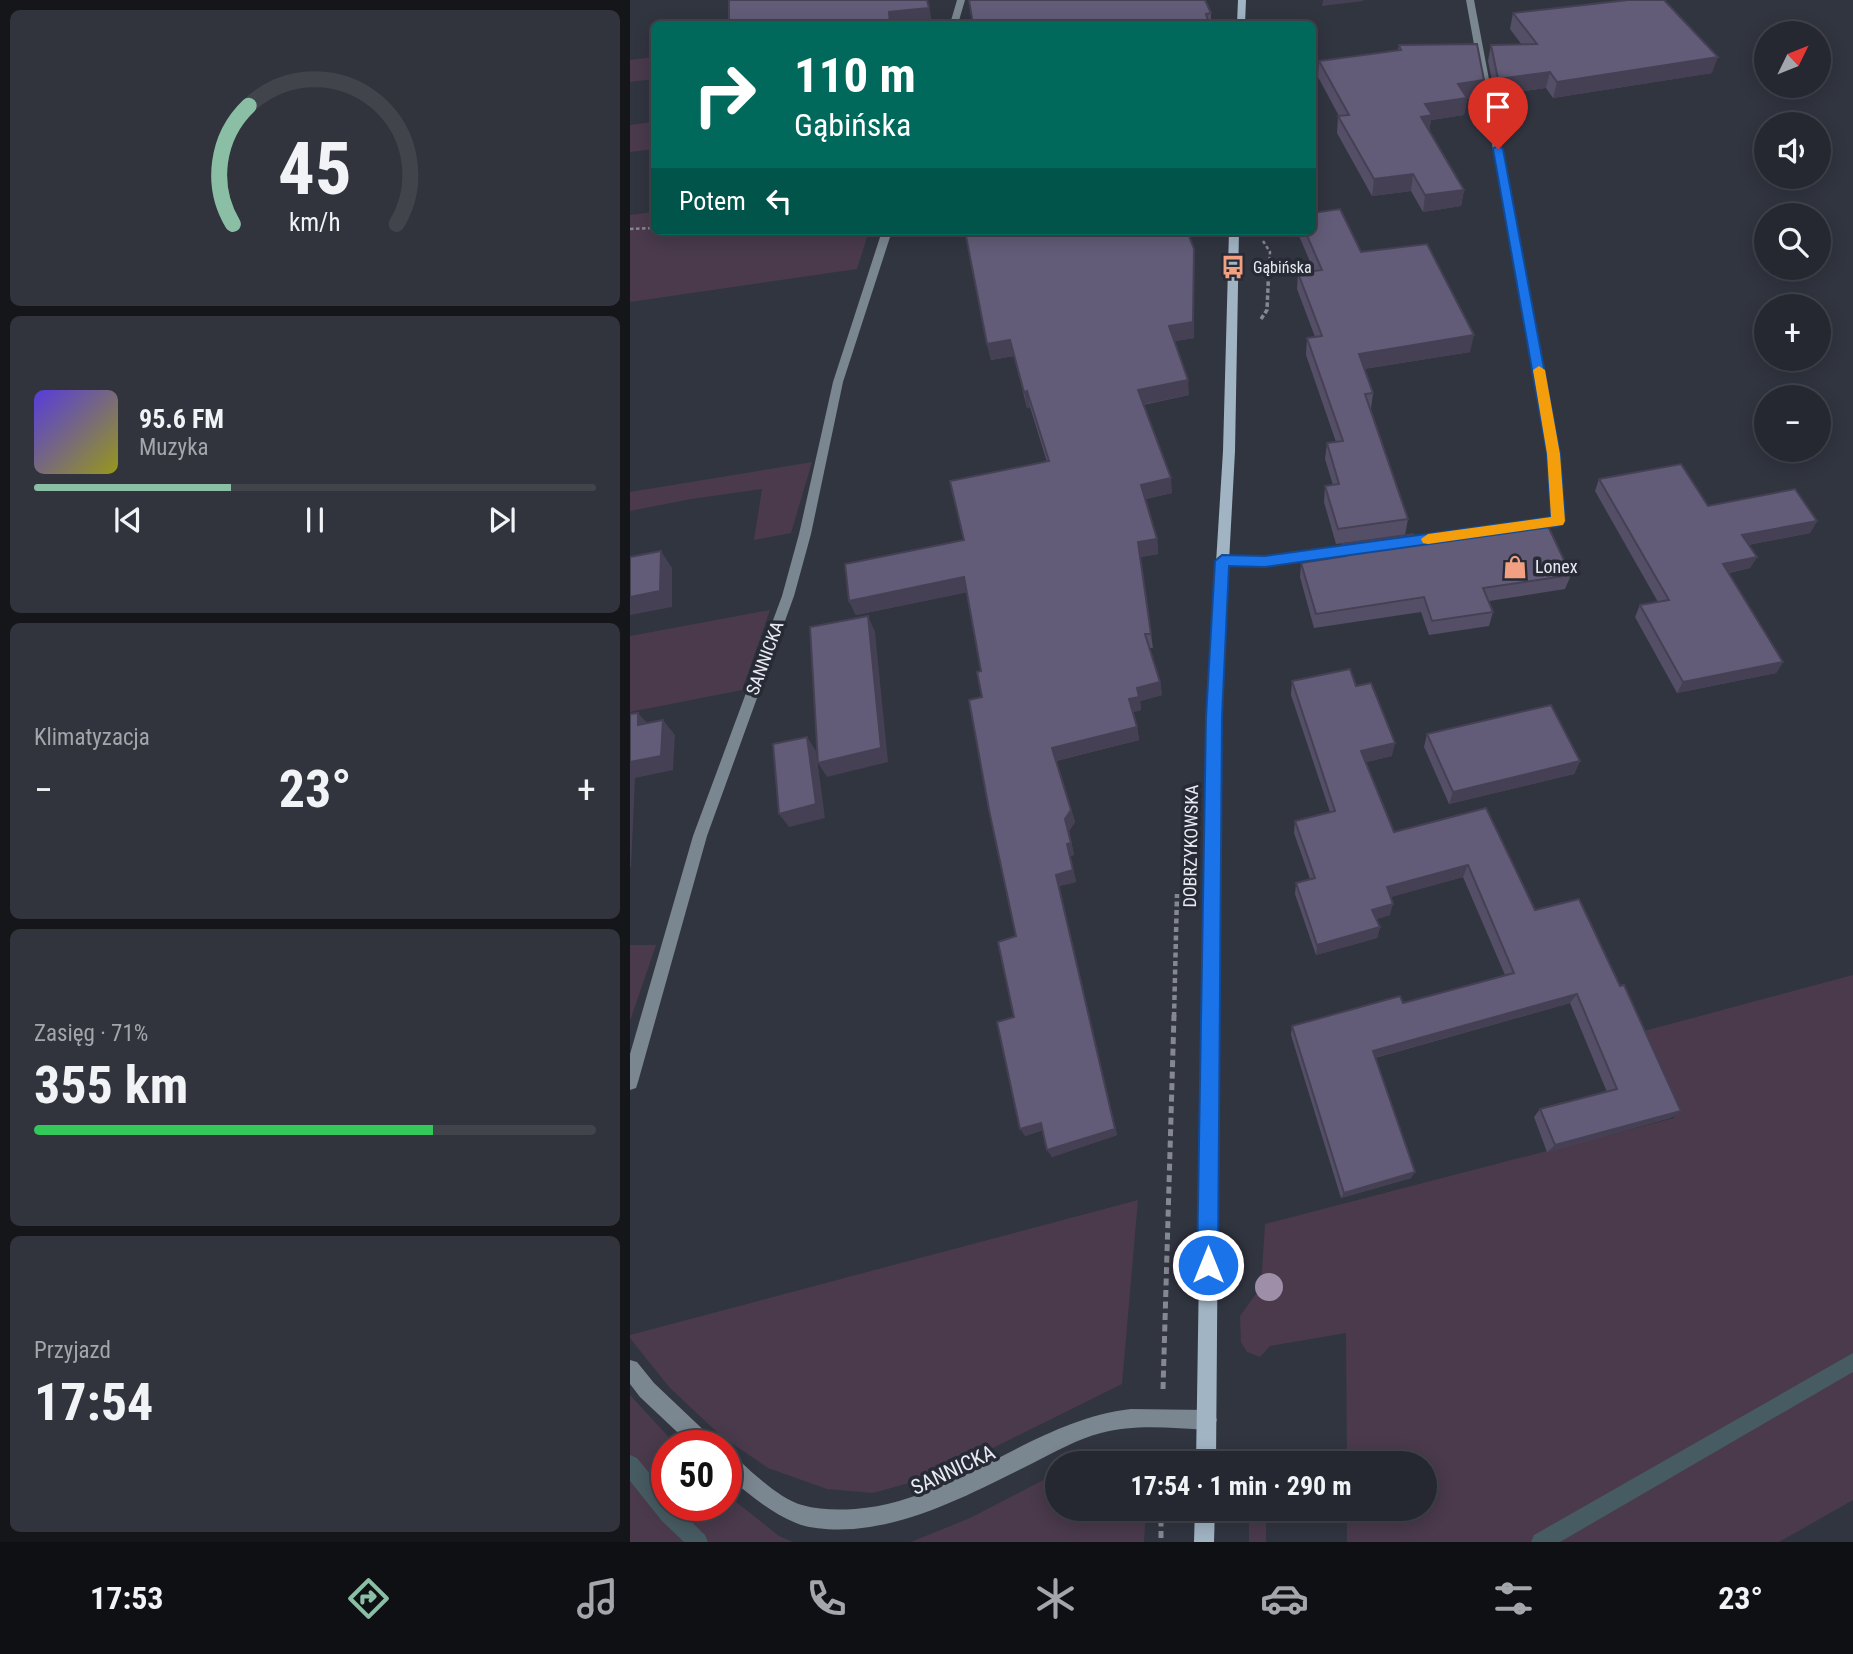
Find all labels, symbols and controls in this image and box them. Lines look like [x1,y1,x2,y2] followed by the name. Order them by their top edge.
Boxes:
[1754,21,1830,98] north arrow
[1754,21,1831,462] map controls
[794,47,916,104] text: 110 m
[679,49,770,140] icon: right
[1468,77,1528,149] pin
[1479,88,1517,126] icon: arrive
[794,106,911,144] text: Gąbińska
[1754,112,1831,189] button: sound
[278,127,352,213] text: 45
[760,182,798,220] icon: left
[679,186,746,216] text: Potem
[1754,203,1831,280] button: search
[289,208,341,237] text: km/h
[1219,253,1247,281] bus stop icon: Gąbińska
[1253,258,1312,277] place label: Gąbińska
[1754,294,1831,371] button: +
[1754,385,1831,462] button: −
[139,404,224,434] text: 95.6 FM
[139,434,209,461] text: Muzyka
[109,501,147,539] icon: previous
[296,501,334,539] icon: pause
[483,501,521,539] icon: next
[1501,553,1529,581] shop icon: Lonex
[1535,556,1578,577] place label: Lonex
[742,618,788,698] street label: SANNICKA
[34,724,150,751] text: Klimatyzacja
[279,759,351,820] text: 23°
[34,768,53,812] text: −
[577,768,596,812] text: +
[1179,784,1202,908] street label: DOBRZYKOWSKA
[34,1020,148,1047] text: Zasięg · 71%
[34,1055,188,1116] text: 355 km
[1171,1228,1245,1302] position arrow
[34,1337,111,1364] text: Przyjazd
[34,1372,153,1433] text: 17:54
[651,1430,742,1521] speed limit sign: 50
[907,1440,999,1500] street label: SANNICKA
[1131,1471,1351,1501] text: 17:54 · 1 min · 290 m
[344,1574,393,1623] icon: directions
[573,1574,622,1623] icon: music
[802,1574,851,1623] icon: phone
[1031,1574,1080,1623] icon: climate
[1260,1574,1309,1623] icon: car
[1489,1574,1538,1623] icon: filters
[90,1579,163,1617] text: 17:53
[1718,1579,1763,1617] text: 23°

